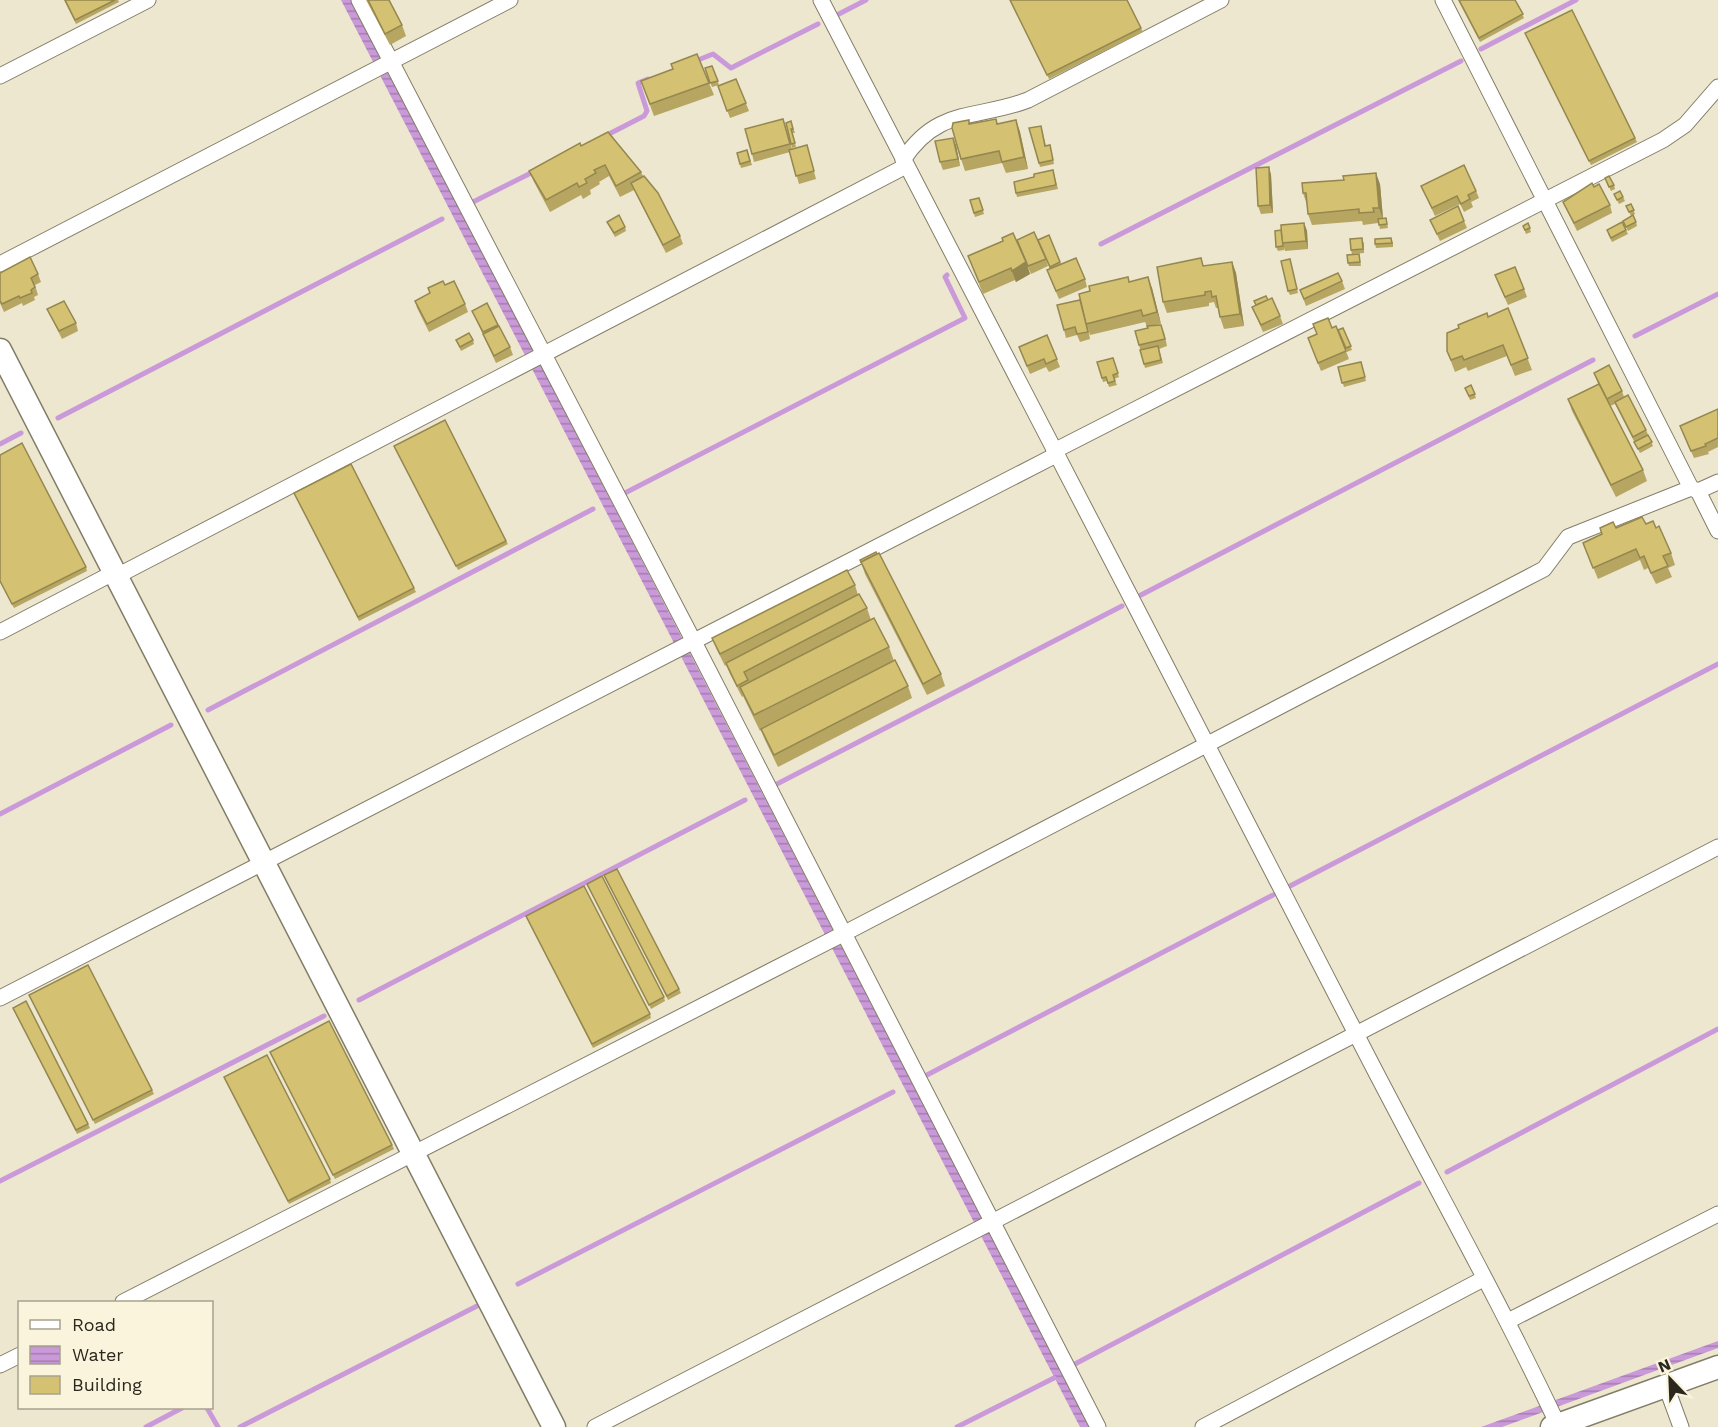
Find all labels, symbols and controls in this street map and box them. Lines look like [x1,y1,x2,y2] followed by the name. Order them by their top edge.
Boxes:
[18,1301,213,1409] legend
[72,1314,116,1335] text: Road
[72,1344,124,1365] text: Water
[1640,1349,1700,1409] north arrow
[1655,1355,1674,1377] text: N
[72,1374,142,1395] text: Building

